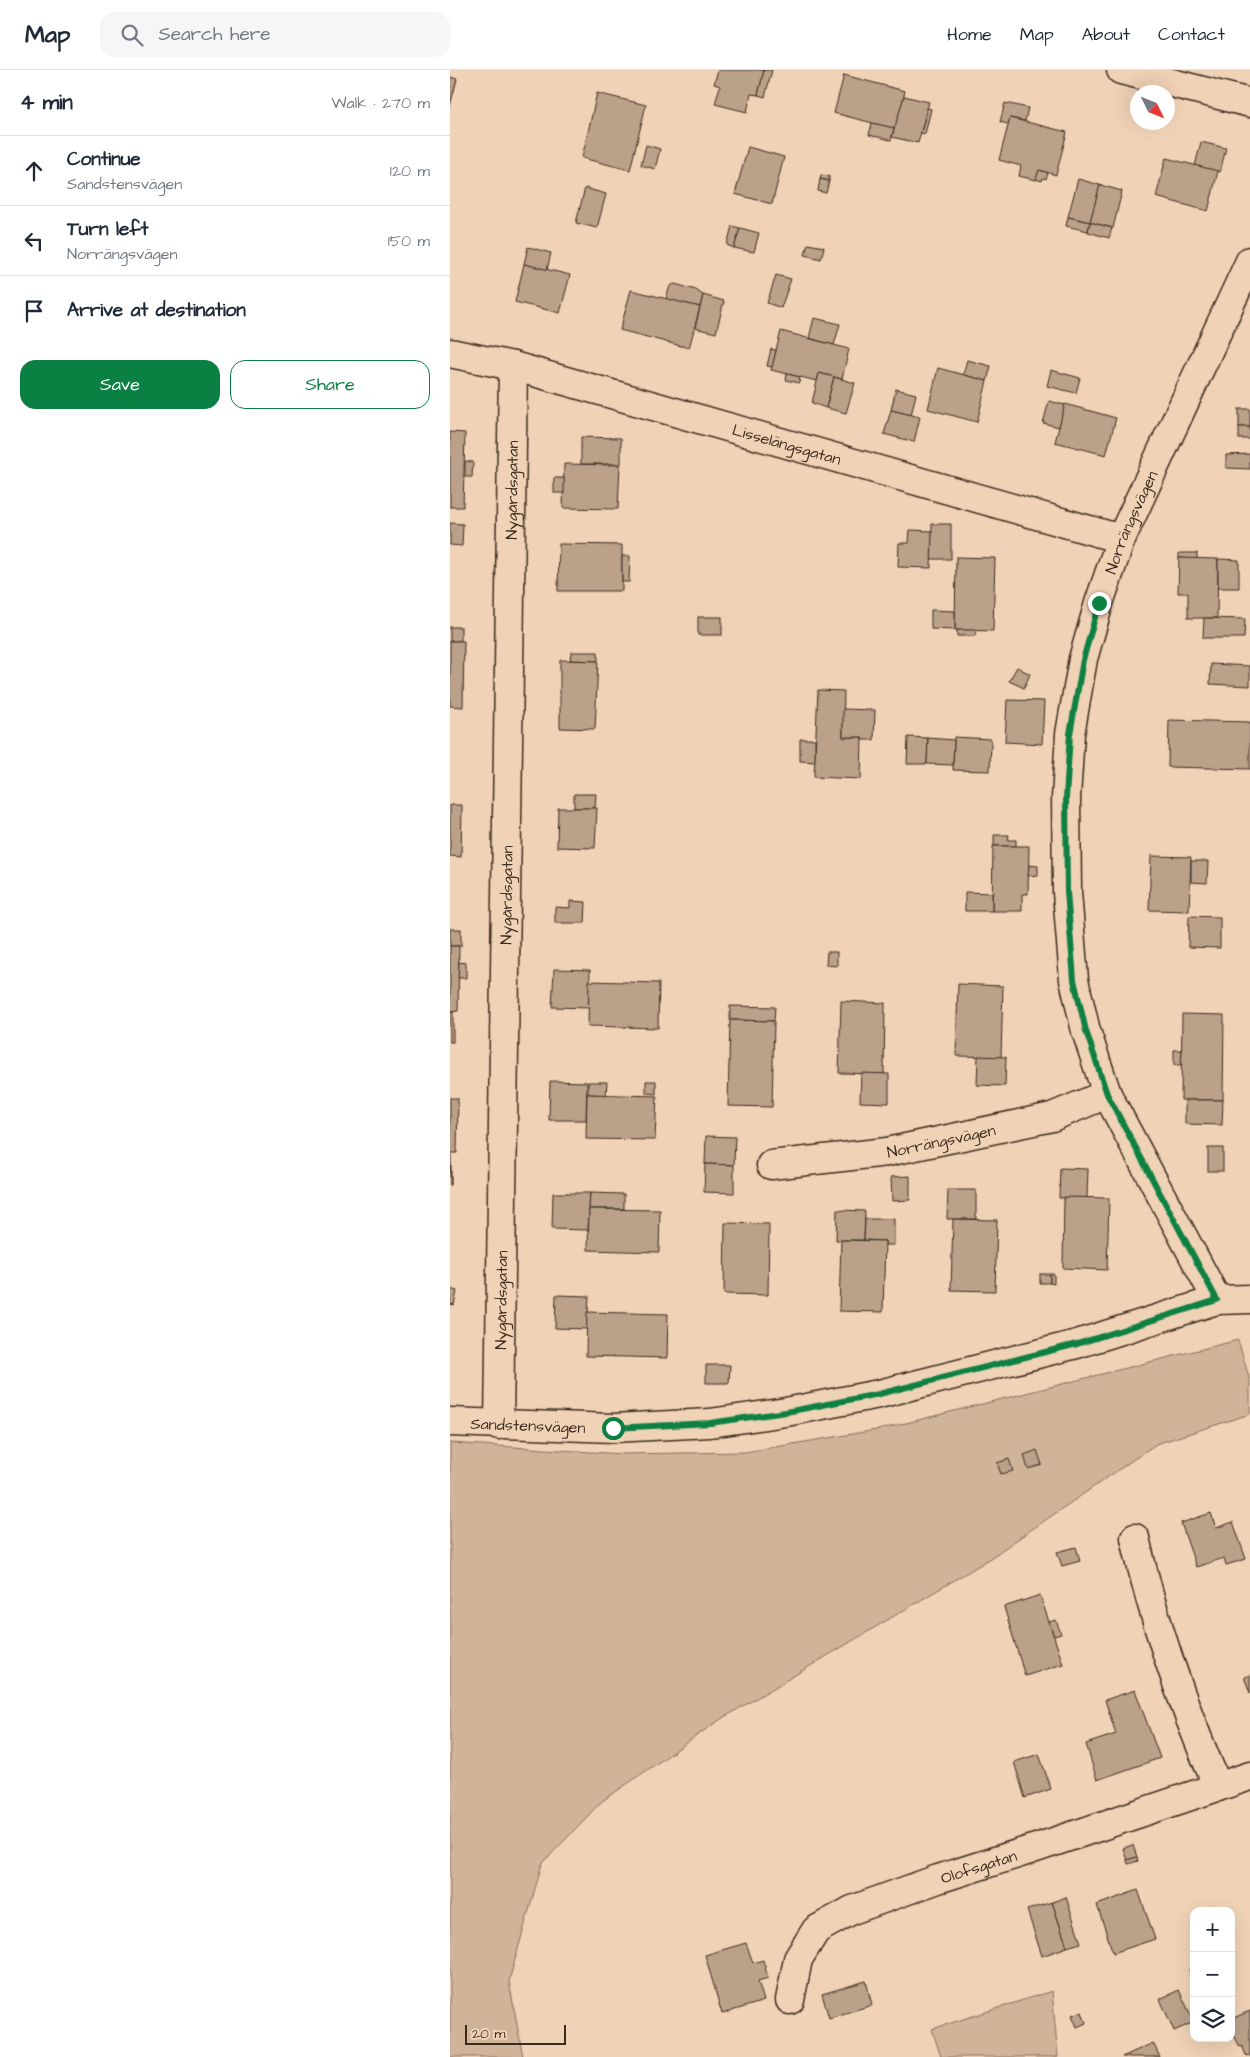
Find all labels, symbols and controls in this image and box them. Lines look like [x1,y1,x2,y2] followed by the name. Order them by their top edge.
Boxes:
[100,12,450,57] search box
[25,18,70,52] text: Map
[118,21,146,49] icon: search
[158,21,271,48] text: Search here
[947,22,992,47] text: Home
[1020,22,1054,47] text: Map
[1082,22,1130,47] text: About
[1158,22,1225,47] text: Contact
[1130,85,1175,130] north arrow
[20,88,73,117] text: 4 min
[331,92,430,114] text: Walk · 270 m
[67,146,141,173] text: Continue
[20,157,48,185] icon: ahead
[390,160,430,182] text: 120 m
[67,173,182,195] text: Sandstensvägen
[67,216,148,243] text: Turn left
[20,227,48,255] icon: left
[388,230,430,252] text: 150 m
[67,243,177,265] text: Norrängsvägen
[20,297,48,325] icon: arrive
[67,297,246,324] text: Arrive at destination
[20,360,220,409] button: Save
[230,360,430,409] button: Share
[730,419,843,471] street label: Lisselängsgatan
[501,440,525,540] street label: Nygårdsgatan
[1100,467,1163,577] street label: Norrängsvägen
[1088,592,1111,615] route end
[495,845,519,945] street label: Nygårdsgatan
[885,1119,998,1164] street label: Norrängsvägen
[490,1250,514,1350] street label: Nygårdsgatan
[470,1413,586,1439] street label: Sandstensvägen
[602,1417,625,1440] route start
[938,1845,1020,1890] street label: Olofsgatan
[1190,1907,1235,2042] map controls
[1190,1907,1235,1952] button: +
[1190,1952,1235,1997] button: −
[1190,1997,1235,2042] button: layers
[465,2022,566,2045] scale bar
[472,2024,505,2044] text: 20 m

